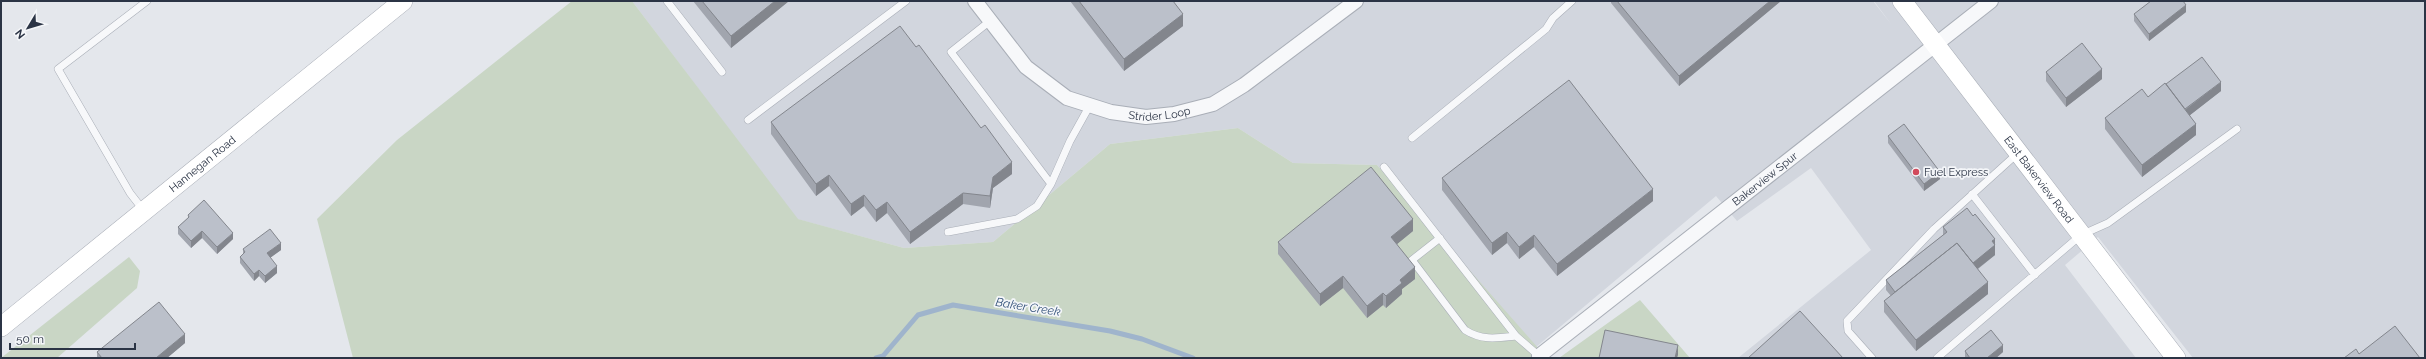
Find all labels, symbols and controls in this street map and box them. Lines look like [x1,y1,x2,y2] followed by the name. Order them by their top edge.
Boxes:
[8,8,48,48] north arrow
[13,27,28,41] text: N
[1128,104,1192,124] street label: Strider Loop
[167,133,238,195] street label: Hannegan Road
[2001,134,2076,226] street label: East Bakerview Road
[1730,149,1800,209] street label: Bakerview Spur
[1924,166,1988,179] place label: Fuel Express
[1911,167,1921,177] marker: Fuel Express
[995,295,1062,319] water label: Baker Creek
[10,325,135,351] scale bar
[16,332,44,346] text: 50 m

